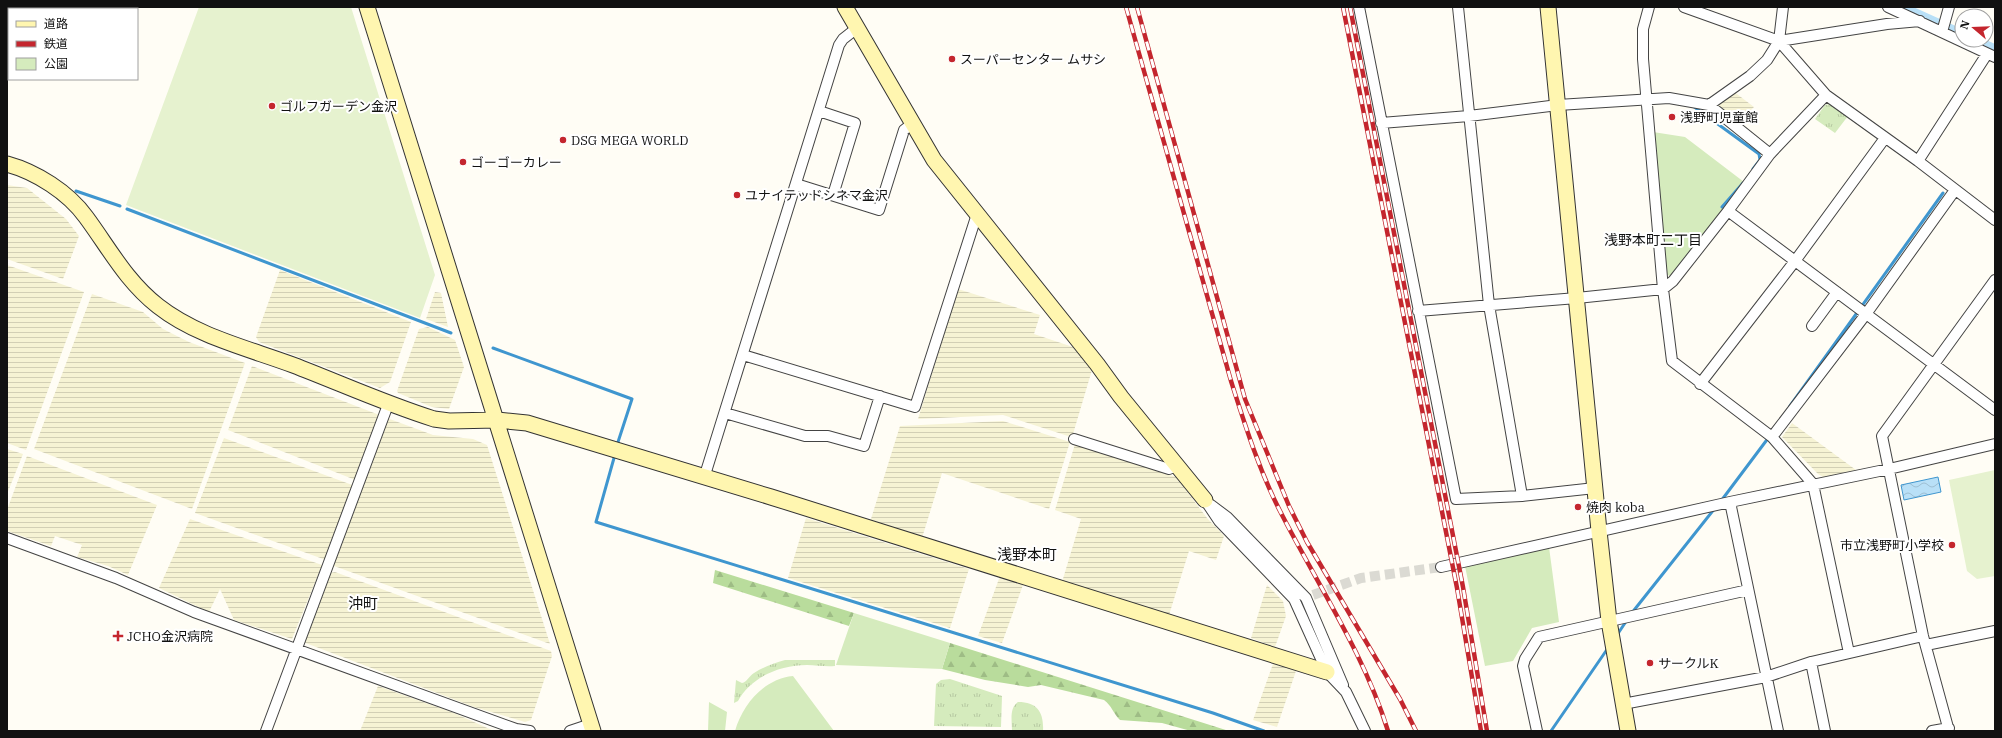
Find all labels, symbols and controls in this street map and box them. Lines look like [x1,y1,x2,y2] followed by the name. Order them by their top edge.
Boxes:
[8,8,138,80] legend
[1954,8,1994,48] north arrow
[44,16,68,31] text: 道路
[1957,18,1973,31] text: N
[44,36,68,51] text: 鉄道
[960,51,1106,68] place label: スーパーセンター ムサシ
[947,54,957,64] marker: スーパーセンター ムサシ
[44,56,68,71] text: 公園
[280,98,397,115] place label: ゴルフガーデン金沢
[267,101,277,111] marker: ゴルフガーデン金沢
[1680,109,1758,126] place label: 浅野町児童館
[1667,112,1677,122] marker: 浅野町児童館
[571,132,688,149] place label: DSG MEGA WORLD
[558,135,568,145] marker: DSG MEGA WORLD
[471,154,562,171] place label: ゴーゴーカレー
[458,157,468,167] marker: ゴーゴーカレー
[745,187,888,204] place label: ユナイテッドシネマ金沢
[732,190,742,200] marker: ユナイテッドシネマ金沢
[1604,231,1702,249] district label: 浅野本町二丁目
[1586,499,1645,516] place label: 焼肉 koba
[1573,502,1583,512] marker: 焼肉 koba
[1840,537,1944,554] place label: 市立浅野町小学校
[1947,540,1957,550] marker: 市立浅野町小学校
[997,545,1057,564] district label: 浅野本町
[348,594,378,613] district label: 沖町
[127,628,213,645] place label: JCHO金沢病院
[112,630,124,642] marker: JCHO金沢病院
[1658,655,1719,672] place label: サークルK
[1645,658,1655,668] marker: サークルK

